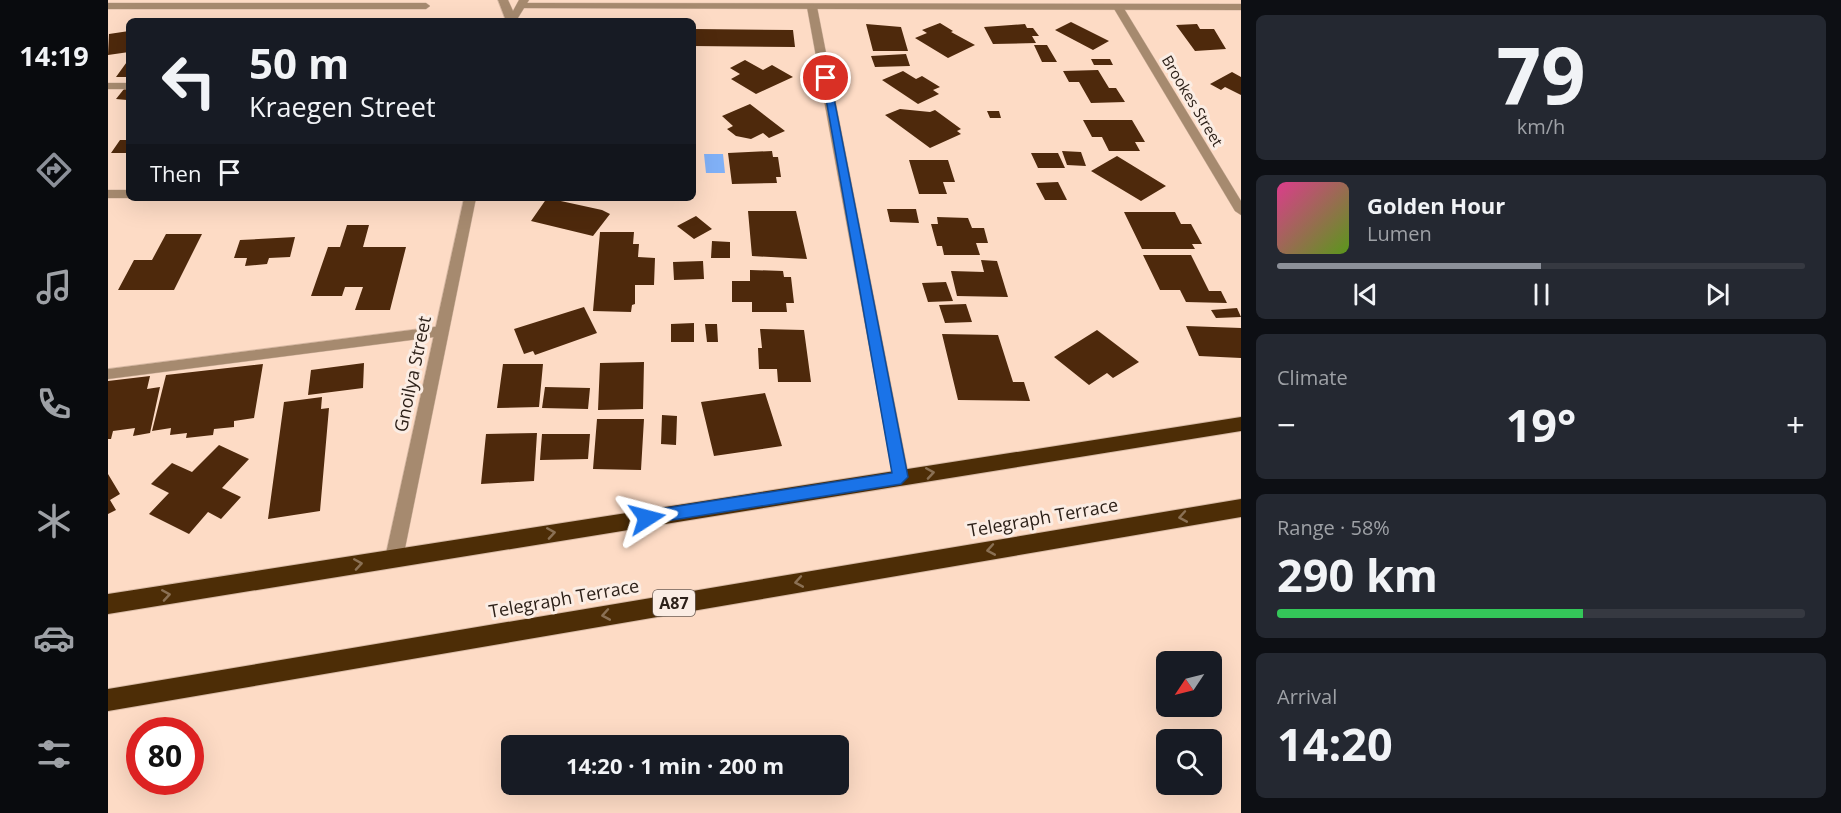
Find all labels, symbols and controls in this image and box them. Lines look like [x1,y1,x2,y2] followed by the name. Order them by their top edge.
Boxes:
[1496,21,1586,127] text: 79
[249,34,349,91] text: 50 m
[19,37,89,74] text: 14:19
[150,42,228,120] icon: left
[1158,51,1228,150] street label: Brookes Street
[800,52,851,103] pin
[809,61,842,94] icon: arrive
[249,88,436,125] text: Kraegen Street
[1517,113,1565,140] text: km/h
[33,149,75,191] icon: directions
[213,156,246,189] icon: arrive
[150,158,201,188] text: Then
[1367,190,1505,220] text: Golden Hour
[1367,220,1432,247] text: Lumen
[33,266,75,308] icon: music
[1349,278,1382,311] icon: previous
[1525,278,1558,311] icon: pause
[1701,278,1734,311] icon: next
[388,314,436,434] street label: Gnoilya Street
[1277,364,1348,391] text: Climate
[33,383,75,425] icon: phone
[1506,394,1576,455] text: 19°
[1277,402,1296,447] text: −
[1786,402,1805,447] text: +
[925,467,935,479] one-way arrow
[615,486,679,550] position arrow
[966,492,1120,542] street label: Telegraph Terrace
[33,500,75,542] icon: climate
[1179,511,1188,523] one-way arrow
[1277,514,1390,541] text: Range · 58%
[545,527,555,540] one-way arrow
[986,543,996,556] one-way arrow
[1277,544,1438,605] text: 290 km
[354,558,363,570] one-way arrow
[487,573,641,623] street label: Telegraph Terrace
[794,575,804,588] one-way arrow
[161,589,170,601] one-way arrow
[653,590,695,616] road number: A87
[602,608,611,620] one-way arrow
[33,617,75,659] icon: car
[1156,651,1222,717] north arrow
[1156,651,1222,795] map controls
[1277,683,1337,710] text: Arrival
[1277,713,1393,774] text: 14:20
[126,717,204,795] speed limit sign: 80
[1156,729,1222,795] button: search
[33,733,75,775] icon: filters
[566,750,784,780] text: 14:20 · 1 min · 200 m

